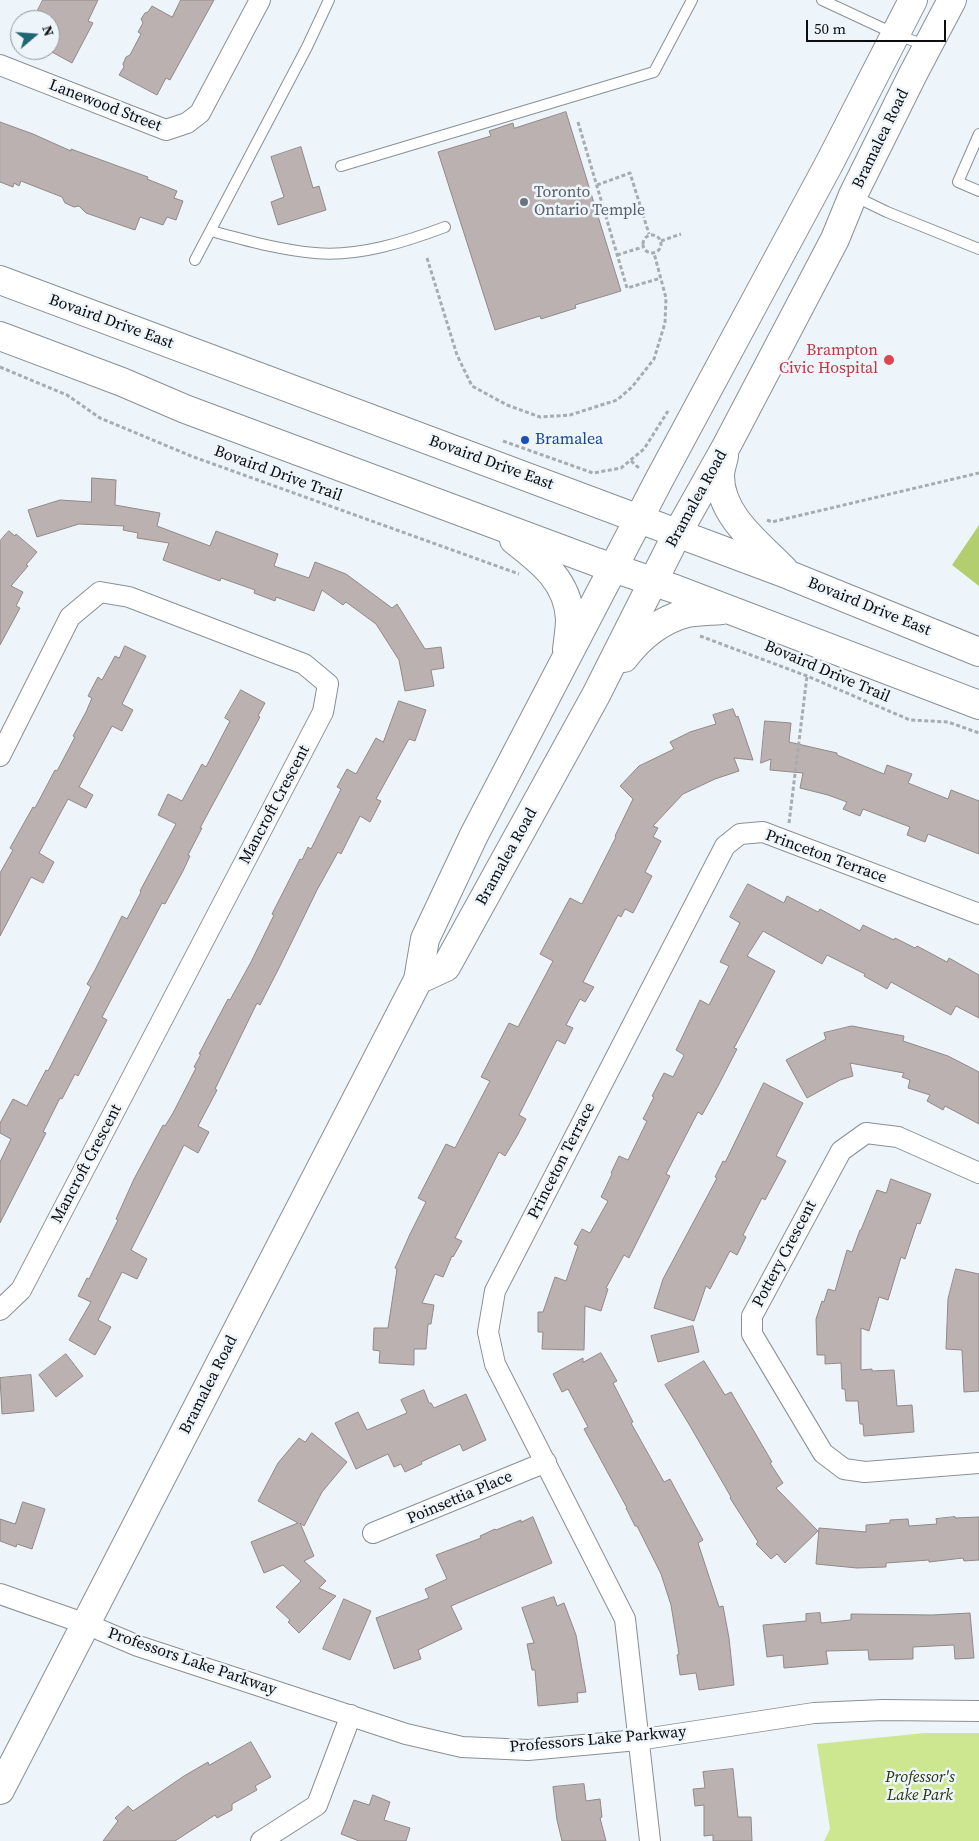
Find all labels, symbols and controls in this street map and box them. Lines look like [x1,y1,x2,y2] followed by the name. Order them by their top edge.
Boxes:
[10,10,60,60] north arrow
[809,10,949,42] scale bar
[814,18,846,39] text: 50 m
[37,23,59,39] text: N
[46,76,164,136] street label: Lanewood Street
[849,86,913,192] street label: Bramalea Road
[534,183,645,221] place label: Toronto Ontario Temple
[518,196,530,208] marker: Toronto Ontario Temple
[46,291,176,353] street label: Bovaird Drive East
[779,341,878,379] place label: Brampton Civic Hospital
[882,353,896,367] marker: Brampton Civic Hospital
[535,430,603,450] place label: Bramalea
[426,432,556,494] street label: Bovaird Drive East
[519,434,531,446] marker: Bramalea
[211,442,345,506] street label: Bovaird Drive Trail
[662,447,732,551] street label: Bramalea Road
[805,574,933,640] street label: Bovaird Drive East
[761,637,893,707] street label: Bovaird Drive Trail
[236,742,314,868] street label: Mancroft Crescent
[472,805,542,909] street label: Bramalea Road
[763,826,889,888] street label: Princeton Terrace
[524,1100,600,1222] street label: Princeton Terrace
[48,1101,126,1227] street label: Mancroft Crescent
[749,1197,821,1311] street label: Pottery Crescent
[176,1332,242,1438] street label: Bramalea Road
[404,1467,516,1529] street label: Poinsettia Place
[105,1624,279,1700] street label: Professors Lake Parkway
[509,1723,687,1757] street label: Professors Lake Parkway
[885,1768,955,1806] park label: Professor's Lake Park

